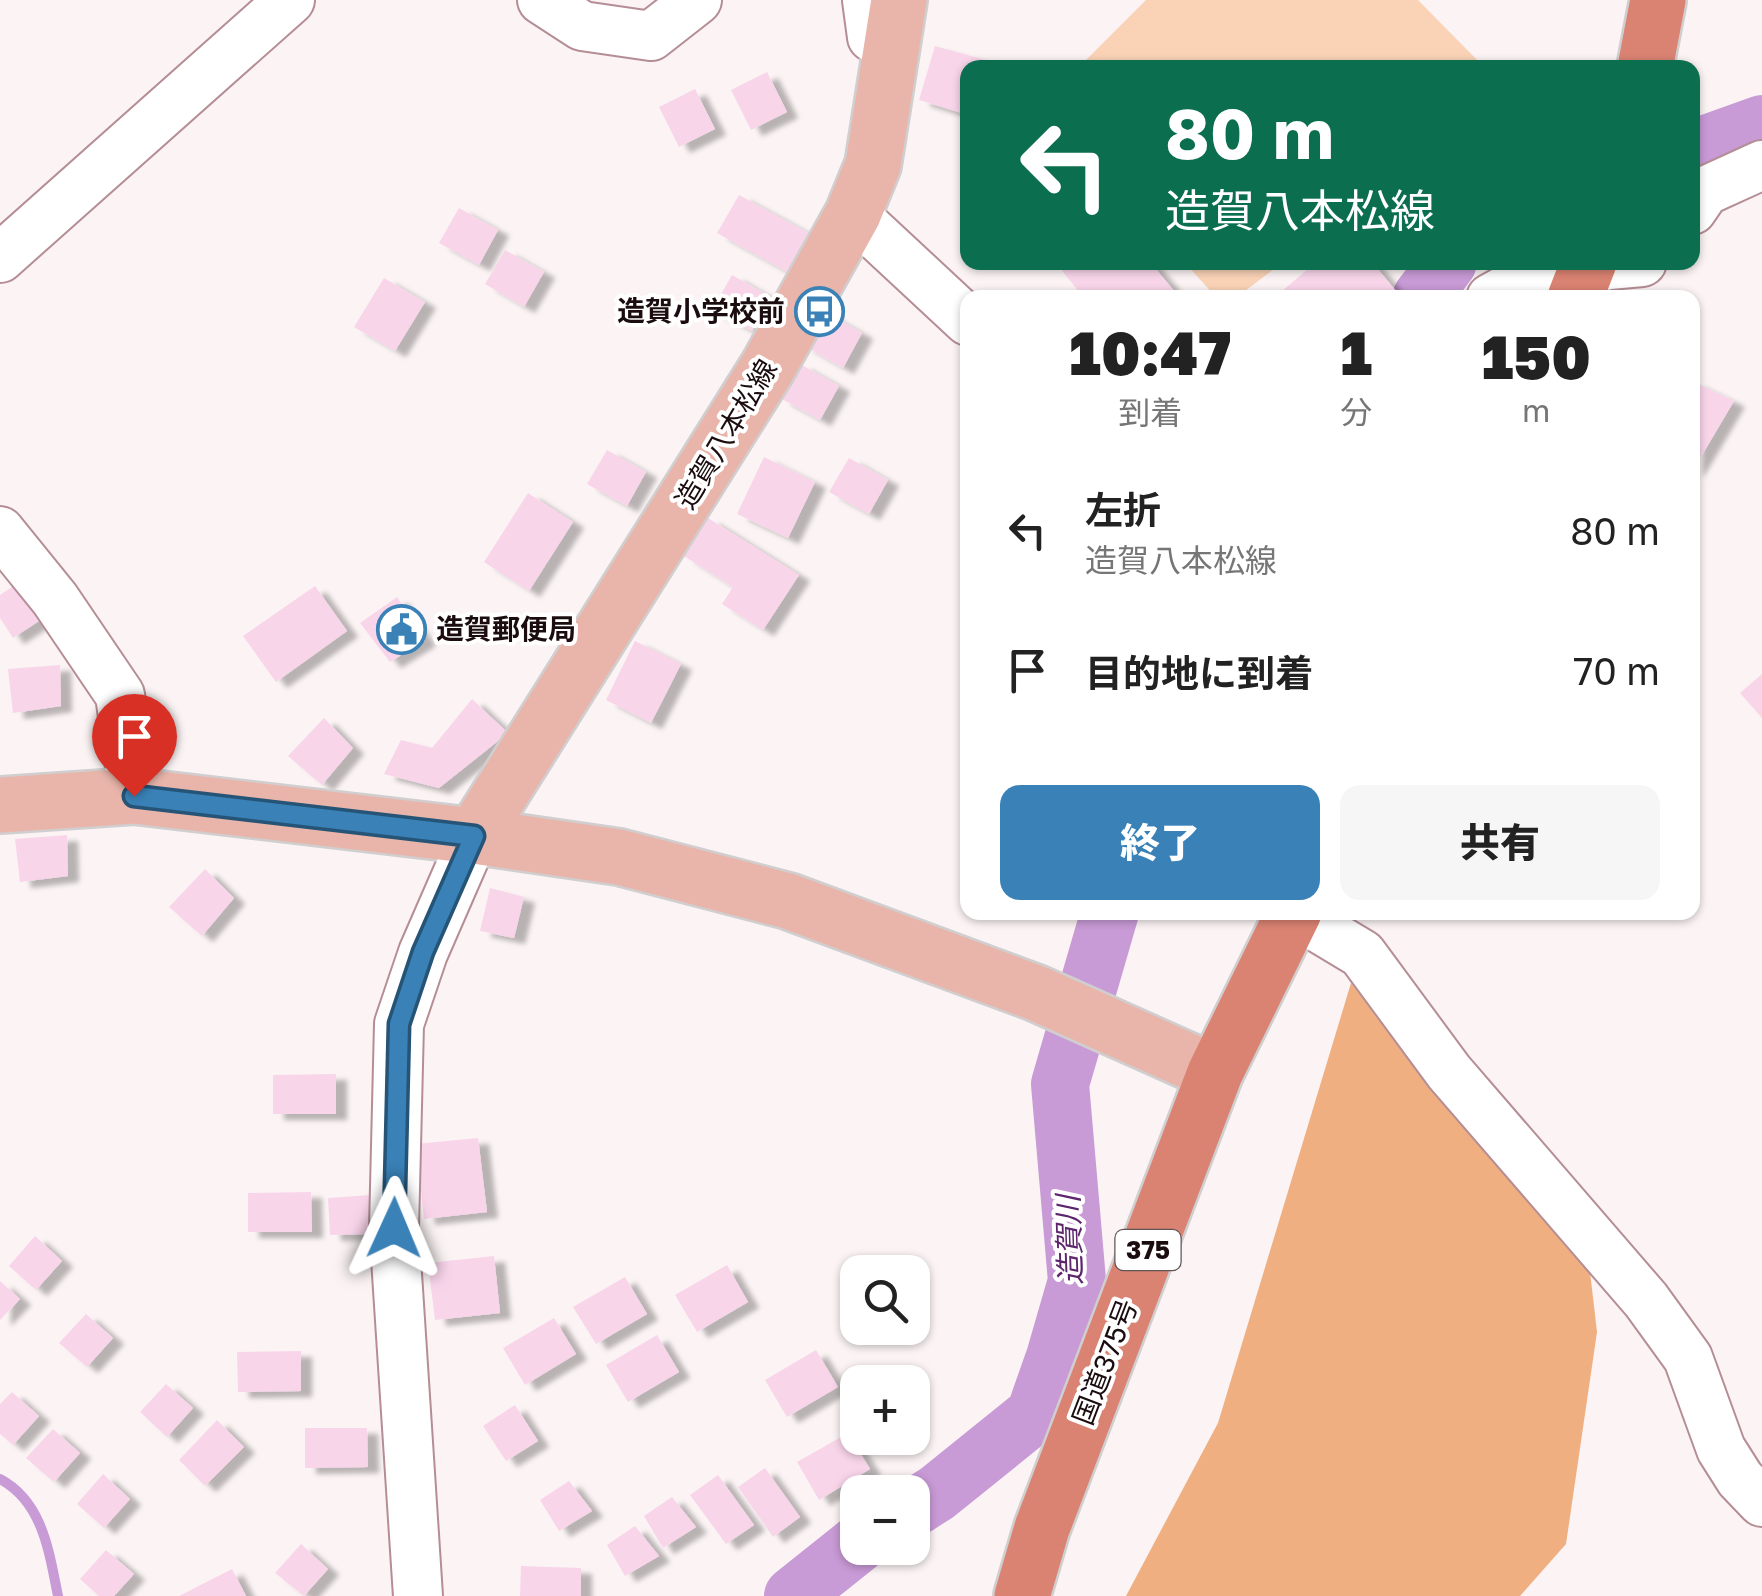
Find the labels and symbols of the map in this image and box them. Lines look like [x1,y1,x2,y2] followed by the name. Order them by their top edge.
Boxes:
[794,285,846,337] bus stop icon: 造賀小学校前
[617,294,785,327] place label: 造賀小学校前
[668,353,783,514] street label: 造賀八本松線
[375,603,427,655] public building icon: 造賀郵便局
[436,612,576,645] place label: 造賀郵便局
[92,694,177,797] pin
[342,1176,446,1280] position arrow
[1049,1191,1089,1286] water label: 造賀川
[1116,1230,1180,1270] road number: 375
[1066,1295,1143,1429] street label: 国道375号

